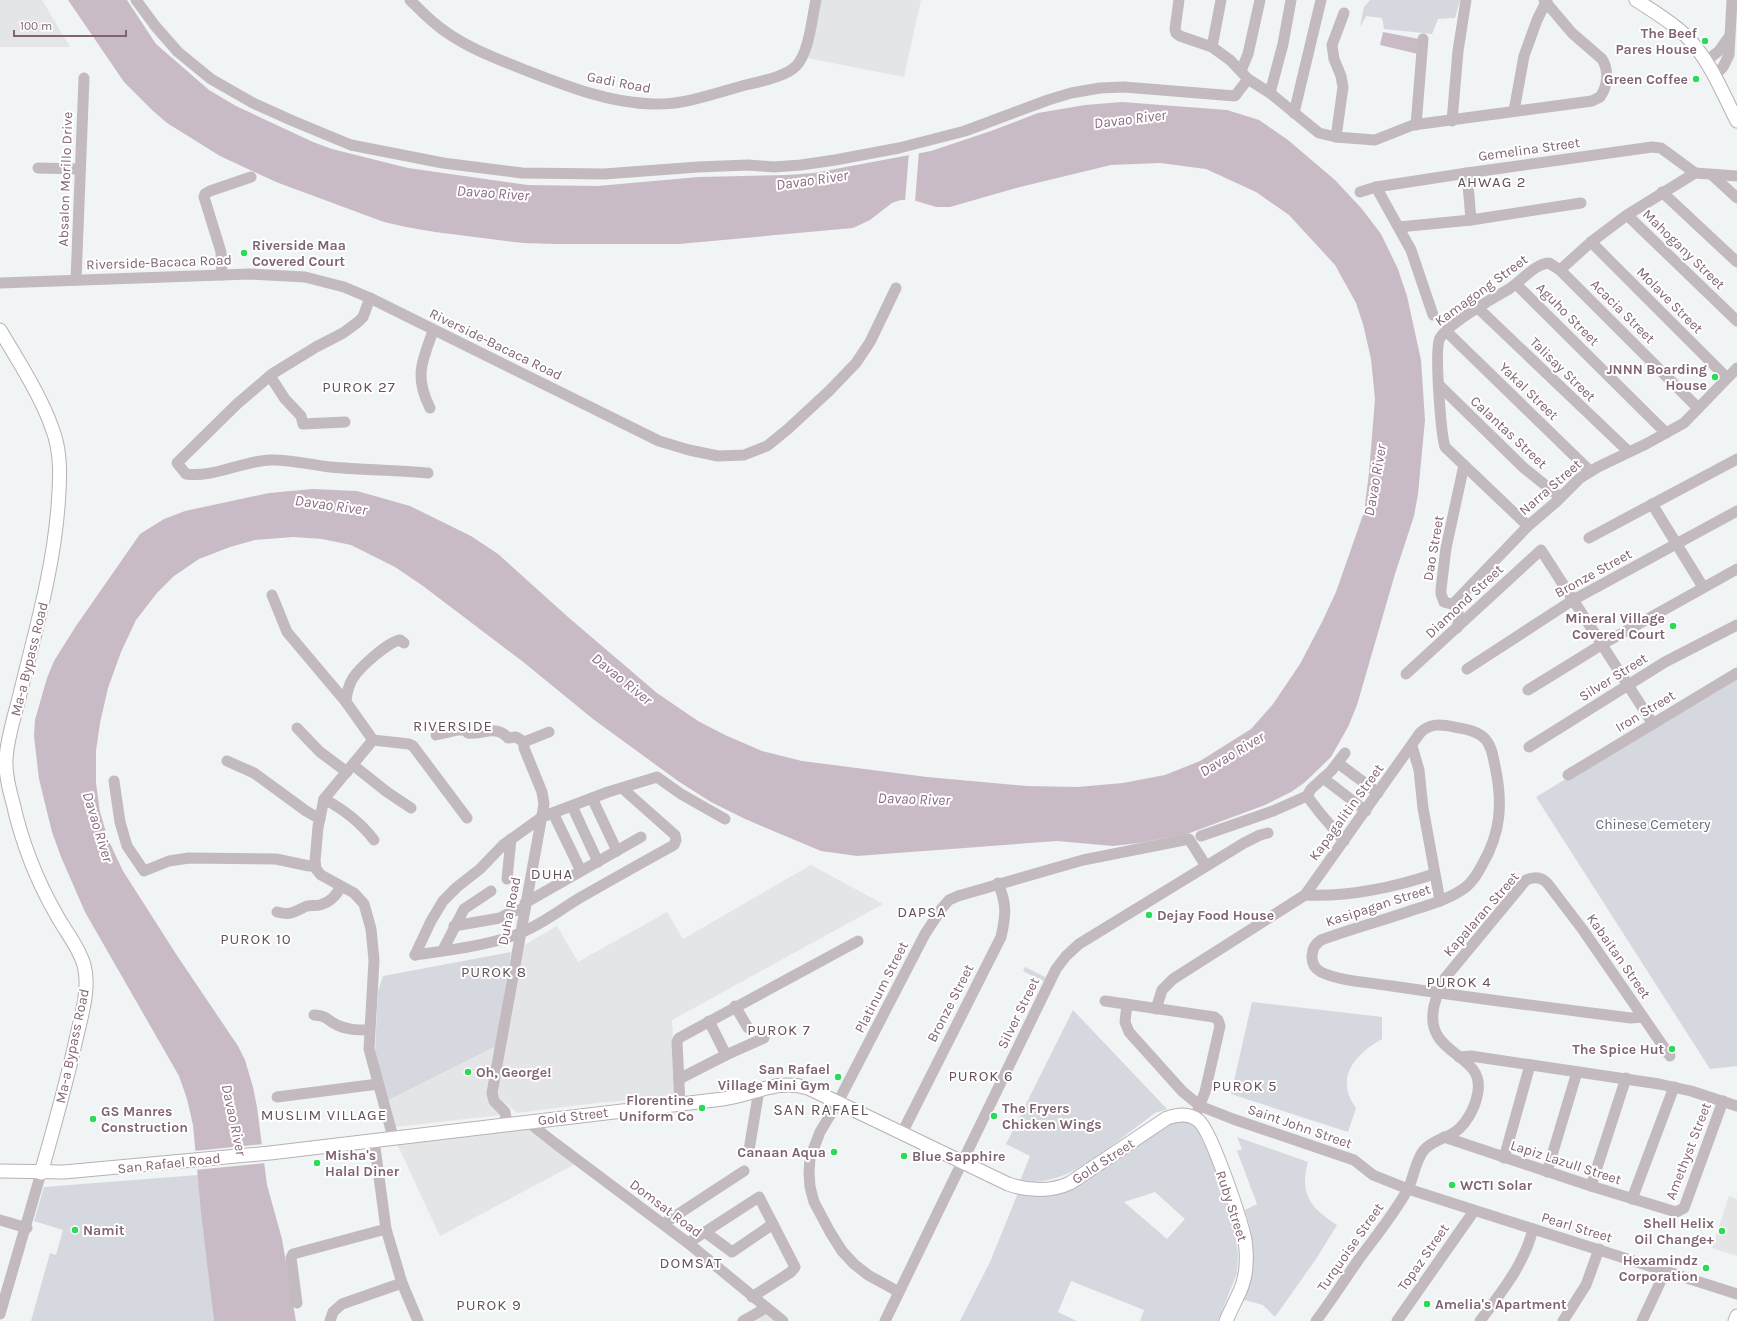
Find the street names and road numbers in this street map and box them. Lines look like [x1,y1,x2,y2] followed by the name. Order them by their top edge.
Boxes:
[586,68,652,97] street label: Gadi Road
[55,111,76,247] street label: Absalon Morillo Drive
[1477,134,1581,165] street label: Gemelina Street
[1639,206,1728,293] street label: Mahogany Street
[86,251,232,274] street label: Riverside-Bacaca Road
[1432,251,1531,330] street label: Kamagong Street
[1633,264,1706,337] street label: Molave Street
[1587,276,1658,347] street label: Acacia Street
[1533,279,1603,349] street label: Aguho Street
[427,305,565,384] street label: Riverside-Bacaca Road
[1526,334,1599,405] street label: Talisay Street
[1495,359,1562,424] street label: Yakal Street
[1467,393,1550,472] street label: Calantas Street
[1516,456,1585,519] street label: Narra Street
[1419,514,1448,582] street label: Dao Street
[1552,545,1635,602] street label: Bronze Street
[1422,561,1507,642] street label: Diamond Street
[7,600,52,718] street label: Ma-a Bypass Road
[1576,650,1651,705] street label: Silver Street
[1612,687,1678,736] street label: Iron Street
[1306,761,1387,864] street label: Kapagalitin Street
[1440,868,1523,960] street label: Kapalaran Street
[495,875,524,947] street label: Duha Road
[1323,880,1433,930] street label: Kasipagan Street
[1583,911,1654,1002] street label: Kabaitan Street
[851,939,912,1036] street label: Platinum Street
[923,961,977,1045] street label: Bronze Street
[994,975,1043,1052] street label: Silver Street
[52,987,93,1105] street label: Ma-a Bypass Road
[1662,1100,1715,1202] street label: Amethyst Street
[1245,1101,1354,1152] street label: Saint John Street
[537,1104,609,1129] street label: Gold Street
[1069,1135,1138,1188] street label: Gold Street
[1508,1137,1623,1188] street label: Lapiz Lazull Street
[117,1150,221,1177] street label: San Rafael Road
[1212,1169,1251,1244] street label: Ruby Street
[626,1176,705,1241] street label: Domsat Road
[1314,1200,1387,1295] street label: Turquoise Street
[1539,1209,1614,1246] street label: Pearl Street
[1394,1221,1453,1294] street label: Topaz Street

